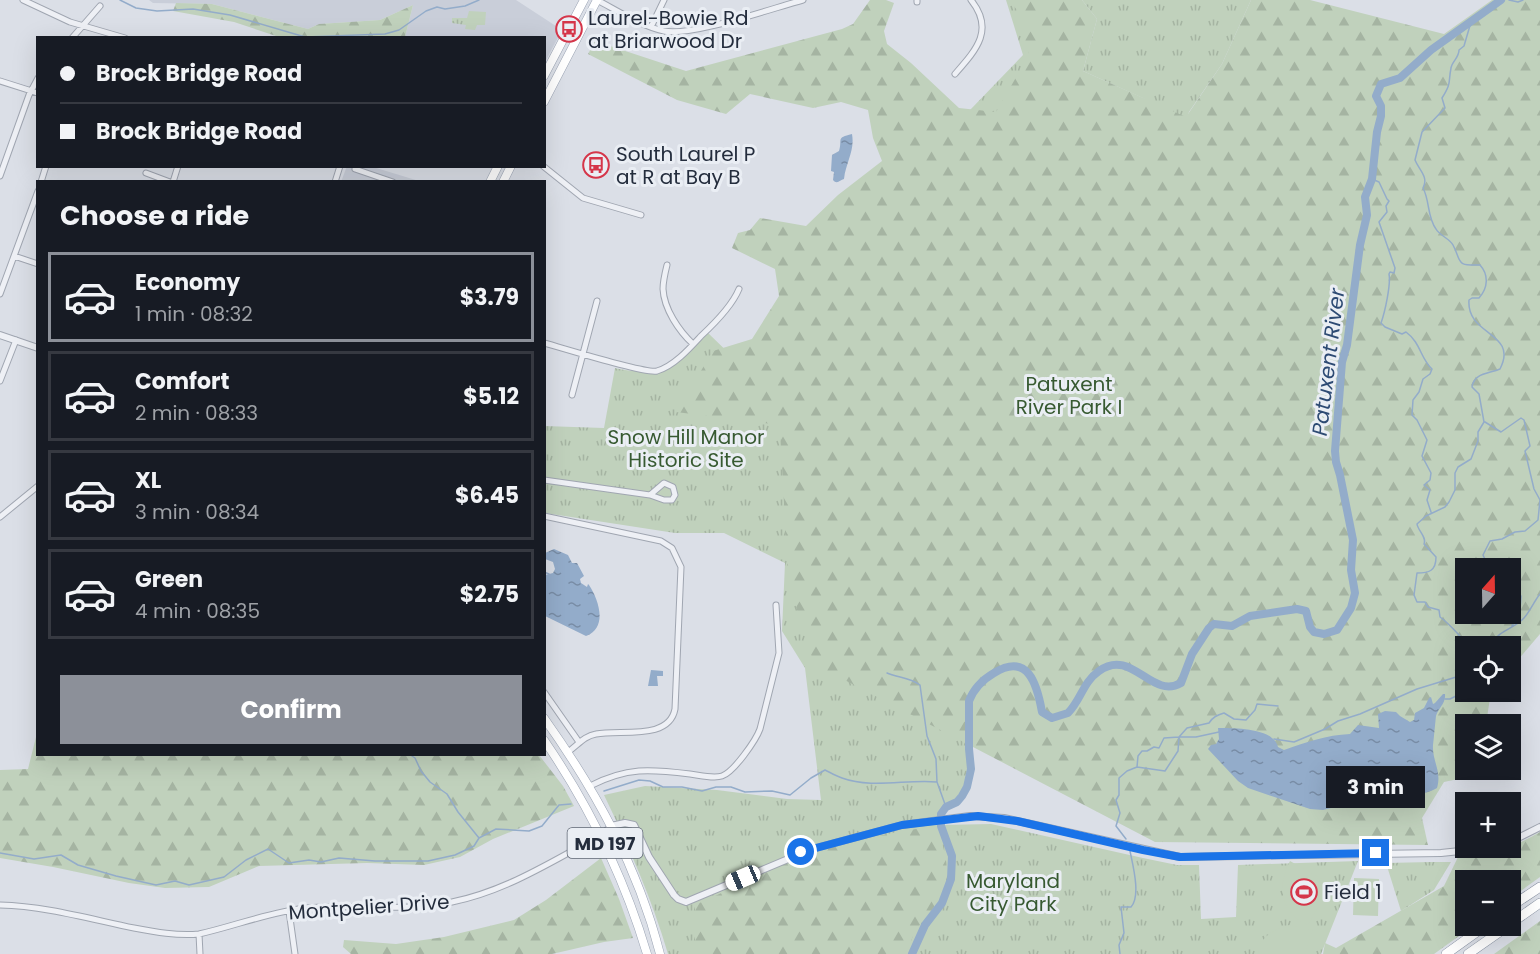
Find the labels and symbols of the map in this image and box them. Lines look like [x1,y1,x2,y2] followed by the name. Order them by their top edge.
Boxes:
[588,4,749,55] place label: Laurel-Bowie Rd at Briarwood Dr
[554,14,584,44] bus stop icon: Laurel-Bowie Rd at Briarwood Dr
[616,140,755,191] place label: South Laurel P at R at Bay B
[581,150,611,180] bus stop icon: South Laurel P at R at Bay B
[1305,285,1352,437] water label: Patuxent River
[1016,370,1122,421] park label: Patuxent River Park I
[608,423,764,474] park label: Snow Hill Manor Historic Site
[1455,558,1521,624] north arrow
[1326,766,1426,808] callout: 3 min
[568,828,642,858] road number: MD 197
[787,838,814,865] route start
[1362,839,1389,866] route end
[723,863,763,893] car
[966,867,1060,918] park label: Maryland City Park
[1289,877,1319,907] sports icon: Field 1
[1324,878,1382,906] place label: Field 1
[288,887,450,927] street label: Montpelier Drive

